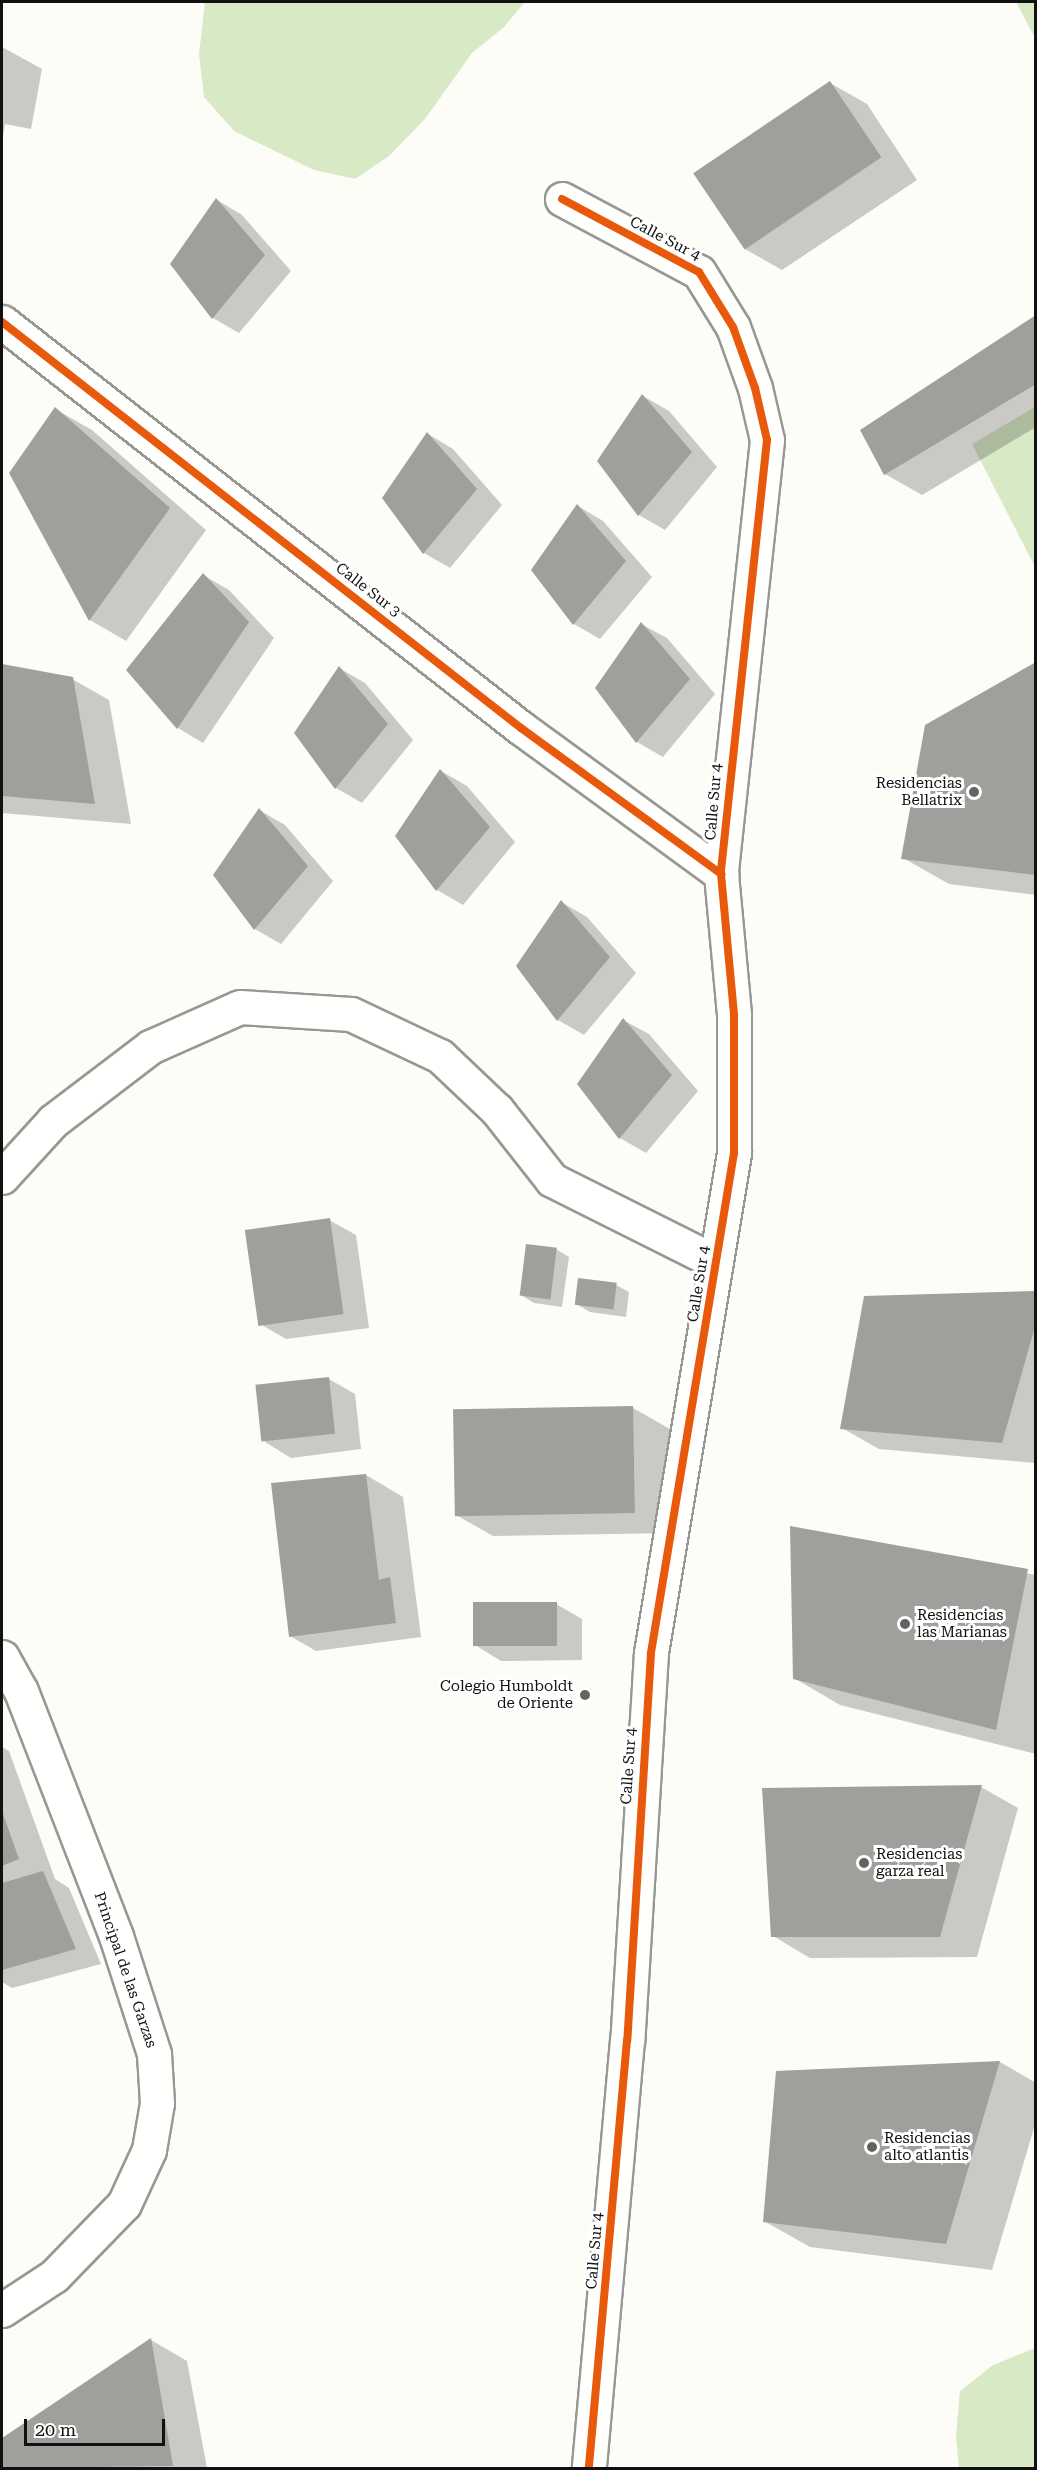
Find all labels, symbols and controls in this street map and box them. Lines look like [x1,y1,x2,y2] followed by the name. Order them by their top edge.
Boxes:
[627,213,703,265] street label: Calle Sur 4
[332,559,404,621] street label: Calle Sur 3
[702,763,726,841] street label: Calle Sur 4
[876,774,962,809] place label: Residencias Bellatrix
[967,785,981,799] marker: Residencias Bellatrix
[684,1244,714,1324] street label: Calle Sur 4
[917,1606,1007,1641] place label: Residencias las Marianas
[898,1617,912,1631] marker: Residencias las Marianas
[440,1677,573,1712] place label: Colegio Humboldt de Oriente
[578,1688,592,1702] marker: Colegio Humboldt de Oriente
[617,1727,641,1805] street label: Calle Sur 4
[876,1845,962,1880] place label: Residencias garza real
[857,1856,871,1870] marker: Residencias garza real
[90,1890,160,2050] street label: Principal de las Garzas
[884,2129,970,2164] place label: Residencias alto atlantis
[865,2140,879,2154] marker: Residencias alto atlantis
[583,2212,607,2290] street label: Calle Sur 4
[27,2407,168,2445] scale bar
[35,2419,76,2440] text: 20 m

